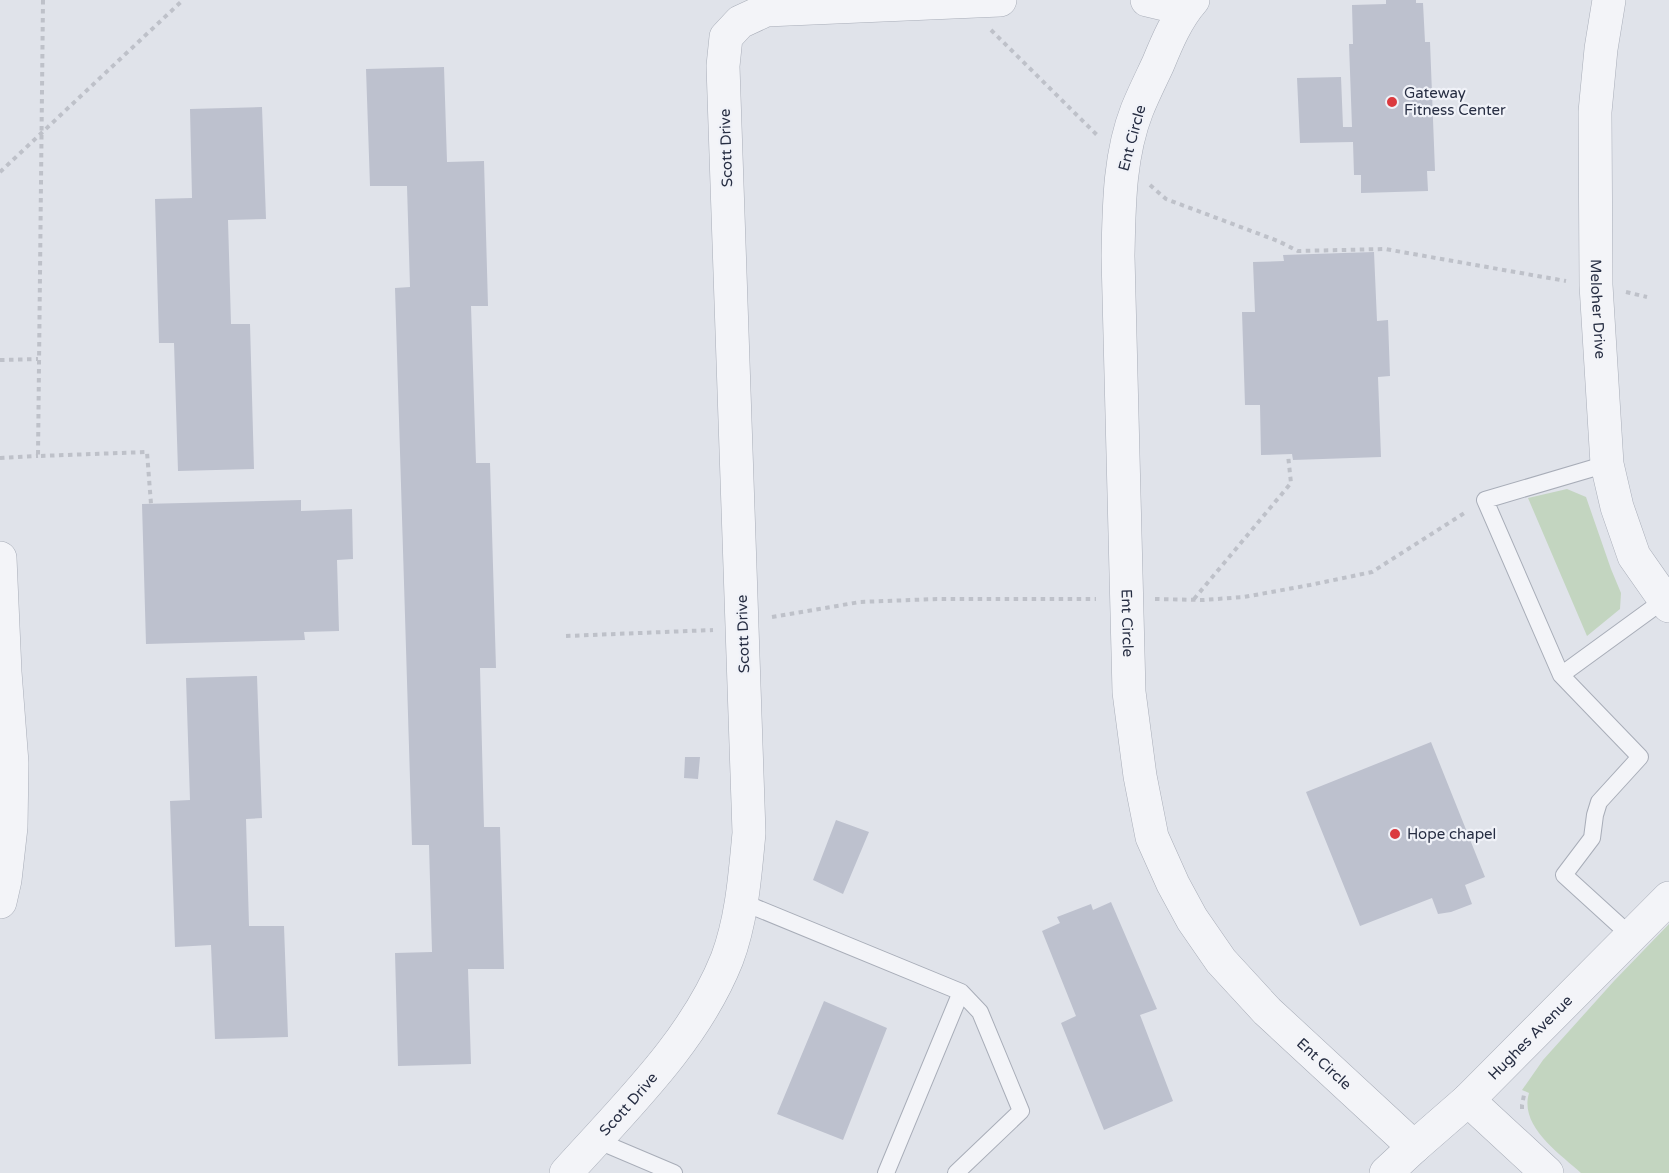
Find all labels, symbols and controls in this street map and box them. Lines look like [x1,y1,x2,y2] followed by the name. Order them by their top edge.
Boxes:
[1404,84,1506,119] place label: Gateway Fitness Center
[1385,95,1399,109] marker: Gateway Fitness Center
[1115,103,1149,173] street label: Ent Circle
[716,108,736,188] street label: Scott Drive
[1587,259,1610,359] street label: Meloher Drive
[1117,589,1137,657] street label: Ent Circle
[733,594,753,674] street label: Scott Drive
[1407,825,1496,843] place label: Hope chapel
[1388,827,1402,841] marker: Hope chapel
[1484,991,1576,1084] street label: Hughes Avenue
[1293,1034,1355,1094] street label: Ent Circle
[596,1069,661,1140] street label: Scott Drive

